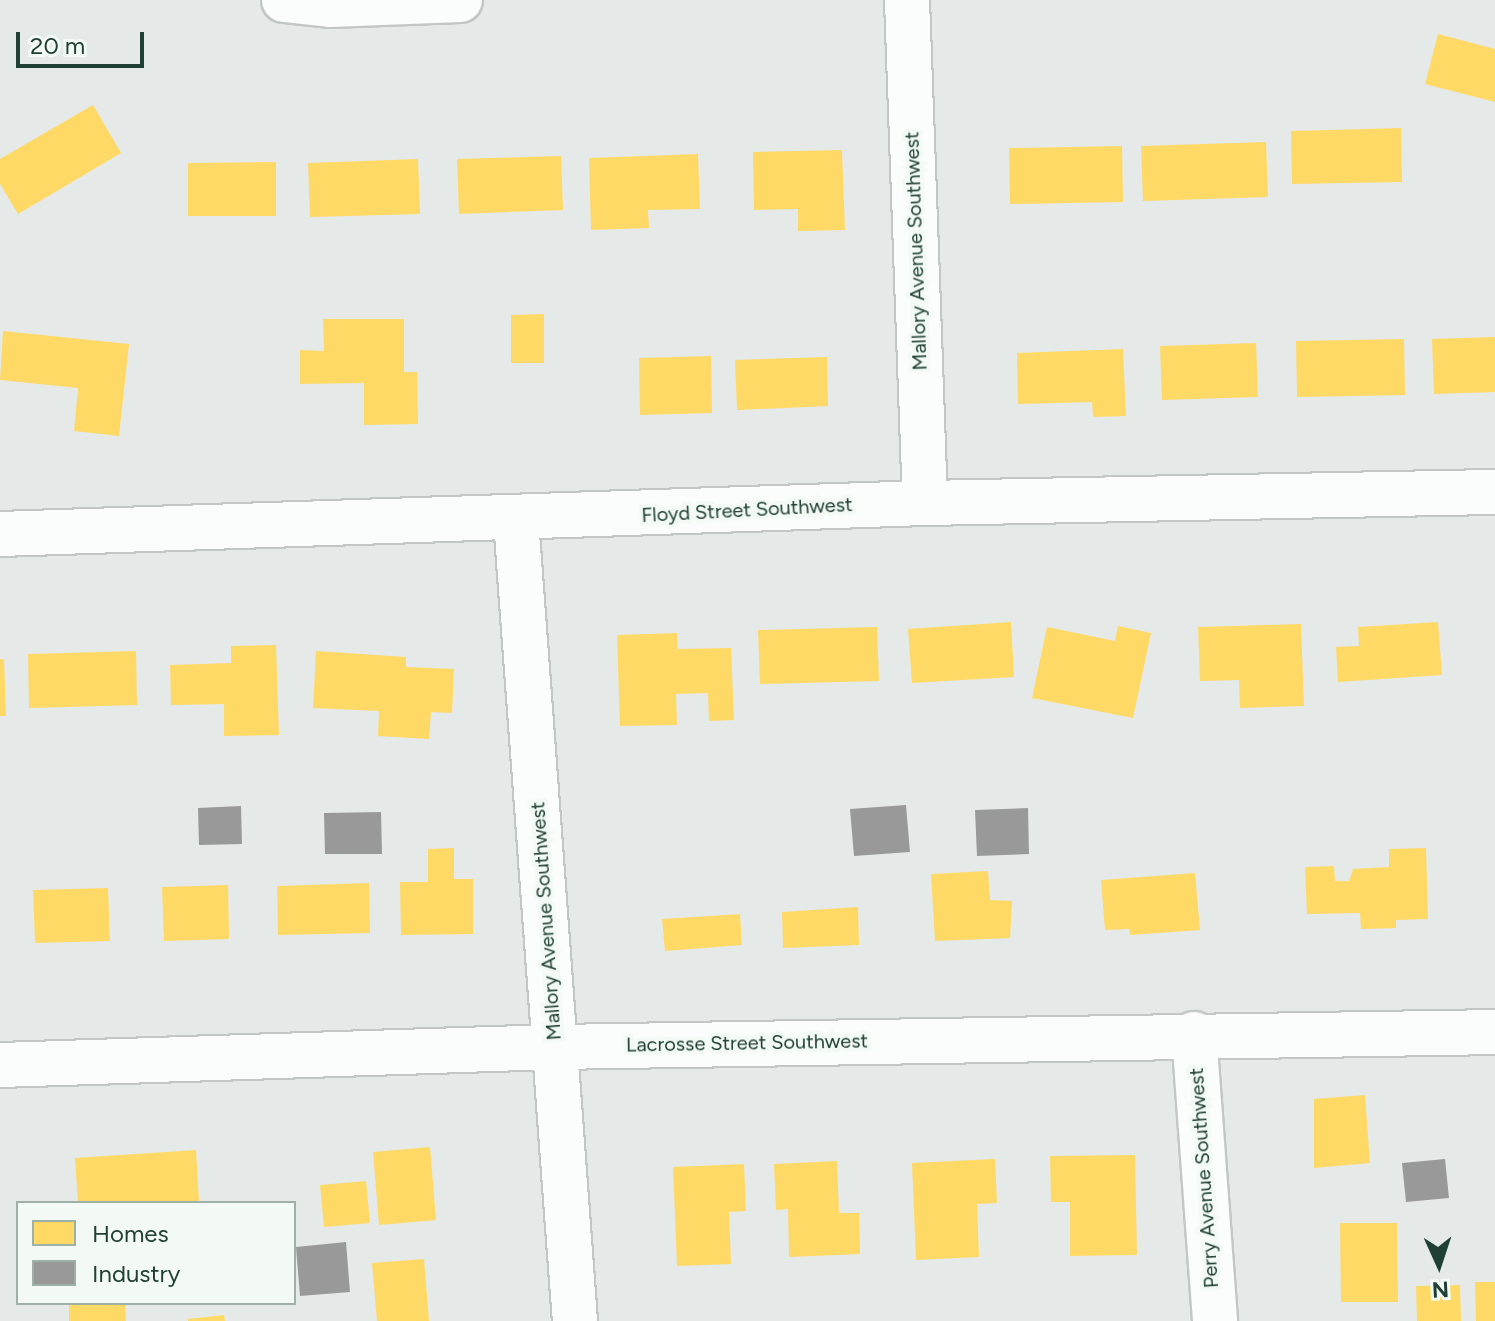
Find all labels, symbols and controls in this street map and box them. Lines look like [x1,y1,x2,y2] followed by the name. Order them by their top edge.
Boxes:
[20,16,148,66] scale bar
[30,31,85,60] text: 20 m
[900,131,932,371] street label: Mallory Avenue Southwest
[641,492,853,528] street label: Floyd Street Southwest
[526,801,566,1041] street label: Mallory Avenue Southwest
[626,1029,868,1057] street label: Lacrosse Street Southwest
[1184,1067,1224,1289] street label: Perry Avenue Southwest
[16,1201,296,1305] legend
[92,1219,169,1248] text: Homes
[1399,1225,1479,1305] north arrow
[92,1259,180,1288] text: Industry
[1431,1276,1449,1303] text: N

